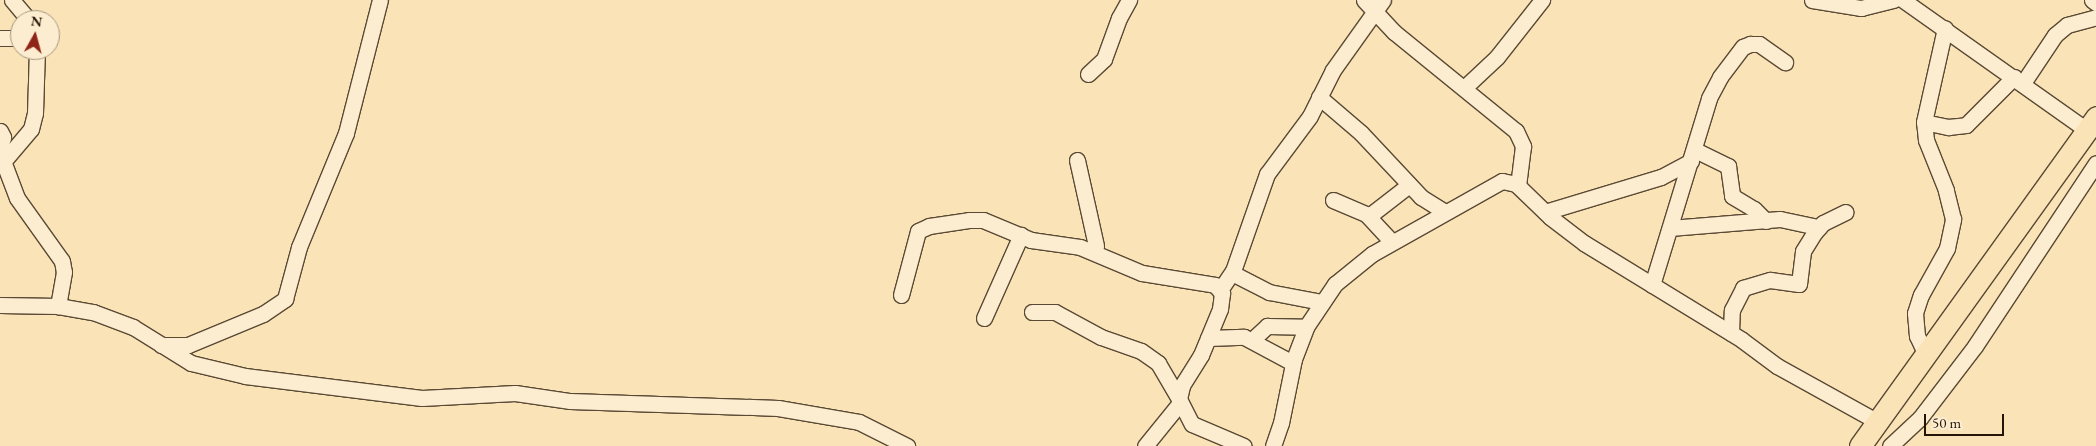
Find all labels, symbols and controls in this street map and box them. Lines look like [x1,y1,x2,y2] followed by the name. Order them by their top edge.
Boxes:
[10,10,60,60] north arrow
[30,11,43,31] text: N
[1926,404,2006,436] scale bar
[1932,413,1961,432] text: 50 m

